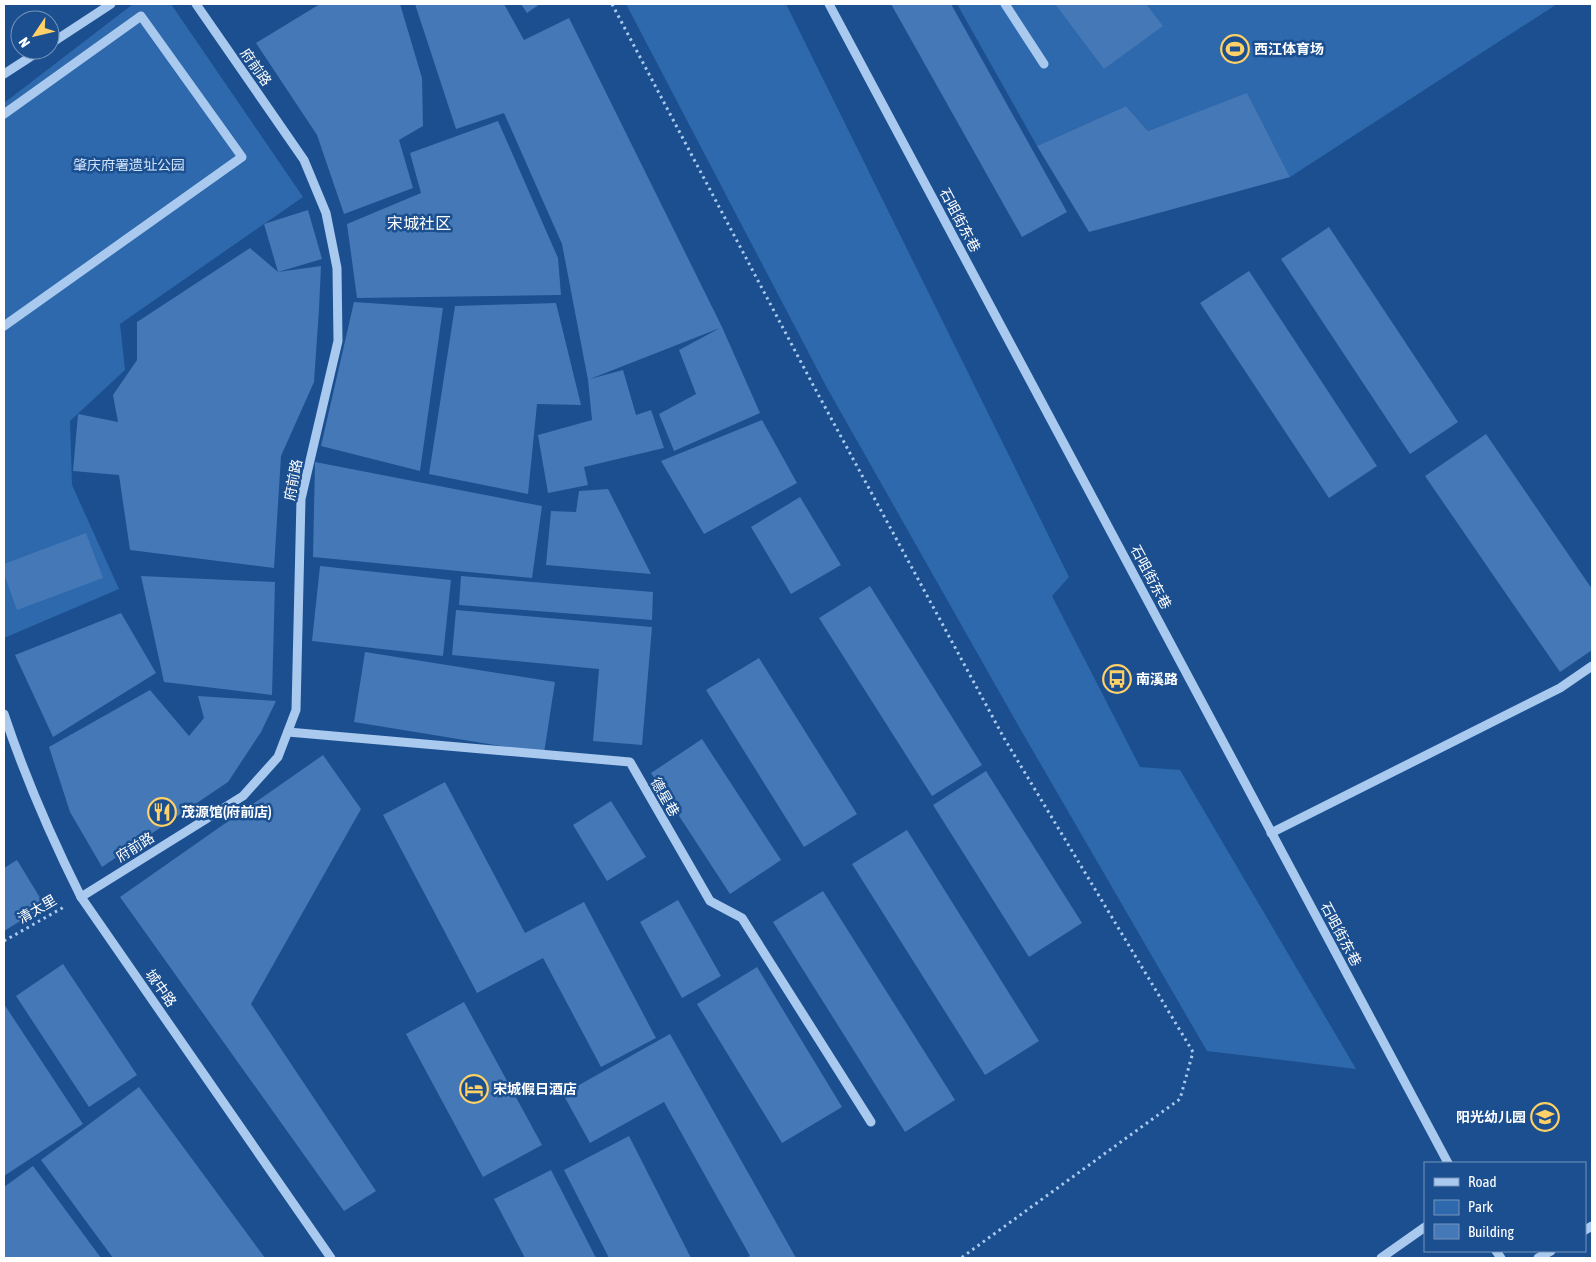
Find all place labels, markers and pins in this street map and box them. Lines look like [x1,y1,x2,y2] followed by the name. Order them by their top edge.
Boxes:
[1220,34,1250,64] sports icon: 西江体育场
[1254,41,1324,57] place label: 西江体育场
[1102,664,1132,694] bus stop icon: 南溪路
[1136,671,1178,687] place label: 南溪路
[147,797,177,827] restaurant icon: 茂源馆(府前店)
[181,804,272,820] place label: 茂源馆(府前店)
[459,1074,489,1104] hotel icon: 宋城假日酒店
[493,1081,577,1097] place label: 宋城假日酒店
[1530,1102,1560,1132] school or university icon: 阳光幼儿园
[1456,1109,1526,1125] place label: 阳光幼儿园

